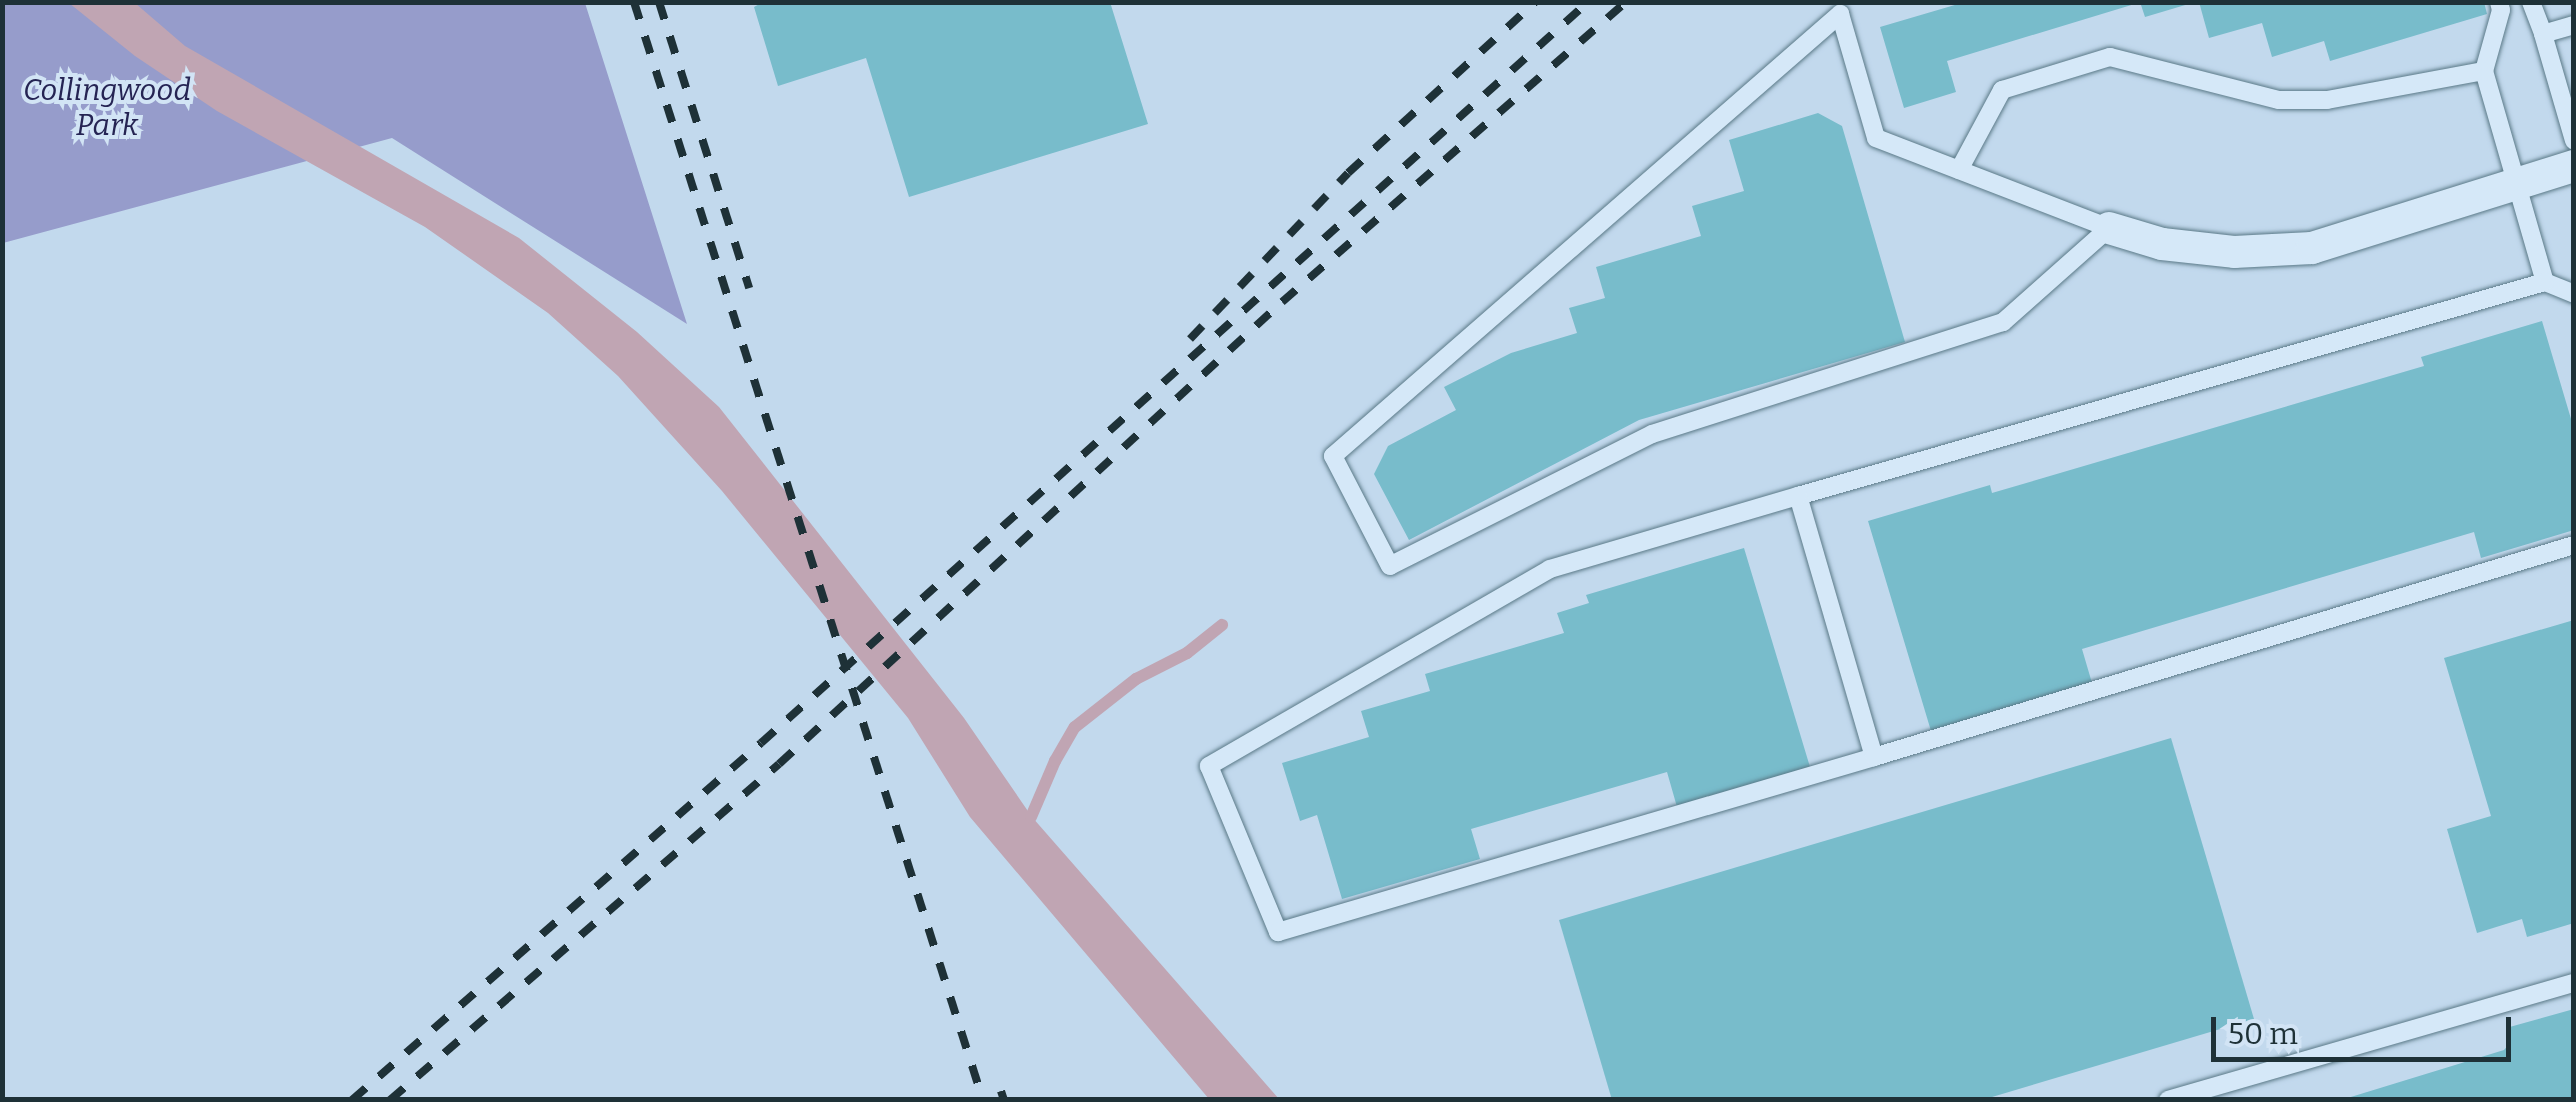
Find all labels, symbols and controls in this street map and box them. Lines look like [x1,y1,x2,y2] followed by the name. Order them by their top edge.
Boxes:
[23,72,191,142] park label: Collingwood Park
[2216,997,2516,1059] scale bar
[2228,1016,2298,1052] text: 50 m

